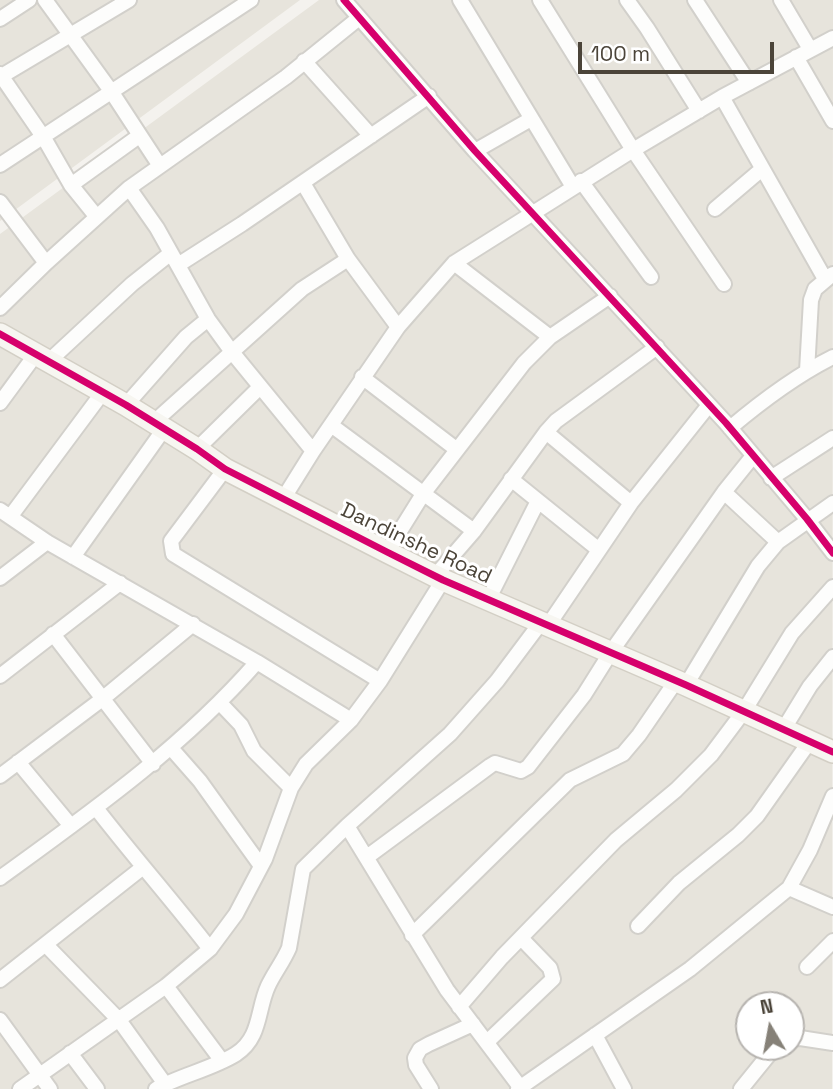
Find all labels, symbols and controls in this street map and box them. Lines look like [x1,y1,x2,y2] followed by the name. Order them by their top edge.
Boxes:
[581,28,777,72] scale bar
[591,40,650,67] text: 100 m
[336,498,496,590] street label: Dandinshe Road
[735,991,805,1061] north arrow
[758,993,775,1020] text: N

